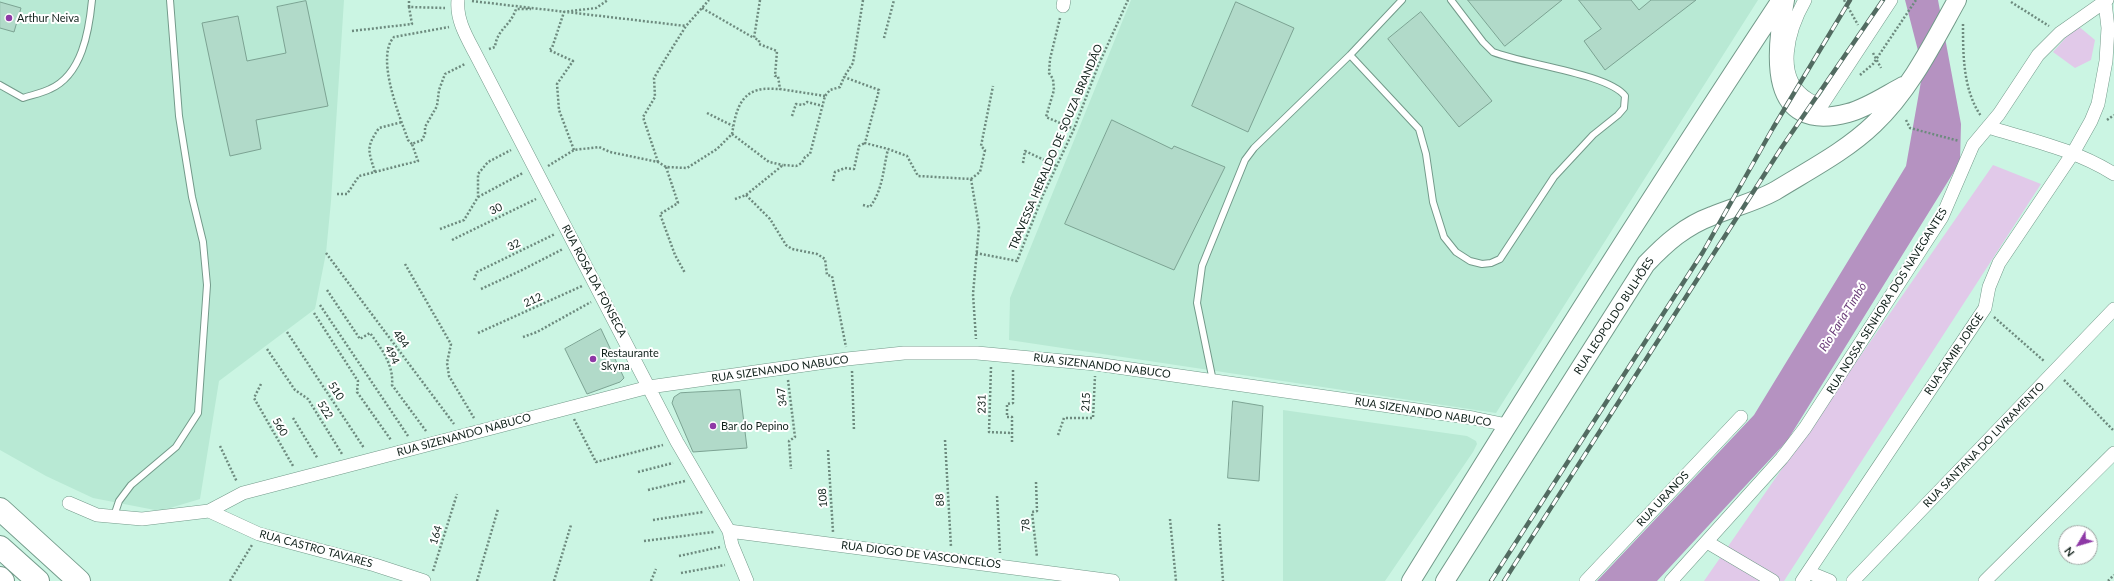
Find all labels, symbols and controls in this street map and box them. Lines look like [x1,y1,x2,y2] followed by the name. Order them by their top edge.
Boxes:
[17,11,79,25] place label: Arthur Neiva
[4,13,14,23] marker: Arthur Neiva
[1007,42,1105,252] street label: TRAVESSA HERALDO DE SOUZA BRANDÃO
[487,200,505,218] street label: 30
[1824,206,1950,396] street label: RUA NOSSA SENHORA DOS NAVEGANTES
[559,223,629,339] street label: RUA ROSA DA FONSECA
[505,236,523,254] street label: 32
[1571,255,1657,377] street label: RUA LEOPOLDO BULHÕES
[1816,280,1870,354] water label: Rio Faria-Timbó
[522,290,544,310] street label: 212
[1922,311,1986,397] street label: RUA SAMIR JORGE
[390,327,412,351] street label: 484
[382,344,402,366] street label: 494
[601,346,659,372] place label: Restaurante Skyna
[1033,351,1171,381] street label: RUA SIZENANDO NABUCO
[711,353,849,385] street label: RUA SIZENANDO NABUCO
[588,354,598,364] marker: Restaurante Skyna
[325,379,347,403] street label: 510
[1921,380,2047,510] street label: RUA SANTANA DO LIVRAMENTO
[774,387,790,407] street label: 347
[1079,392,1093,412] street label: 215
[975,394,989,414] street label: 231
[1354,395,1492,429] street label: RUA SIZENANDO NABUCO
[314,398,336,422] street label: 522
[395,411,533,459] street label: RUA SIZENANDO NABUCO
[269,415,291,439] street label: 560
[721,419,789,433] place label: Bar do Pepino
[708,421,718,431] marker: Bar do Pepino
[1634,469,1692,529] street label: RUA URANOS
[816,488,830,508] street label: 108
[933,493,947,507] street label: 88
[1019,518,1033,532] street label: 78
[427,524,445,546] street label: 164
[2058,525,2098,565] north arrow
[258,528,374,570] street label: RUA CASTRO TAVARES
[840,539,1002,571] street label: RUA DIOGO DE VASCONCELOS
[2061,545,2077,559] text: N

